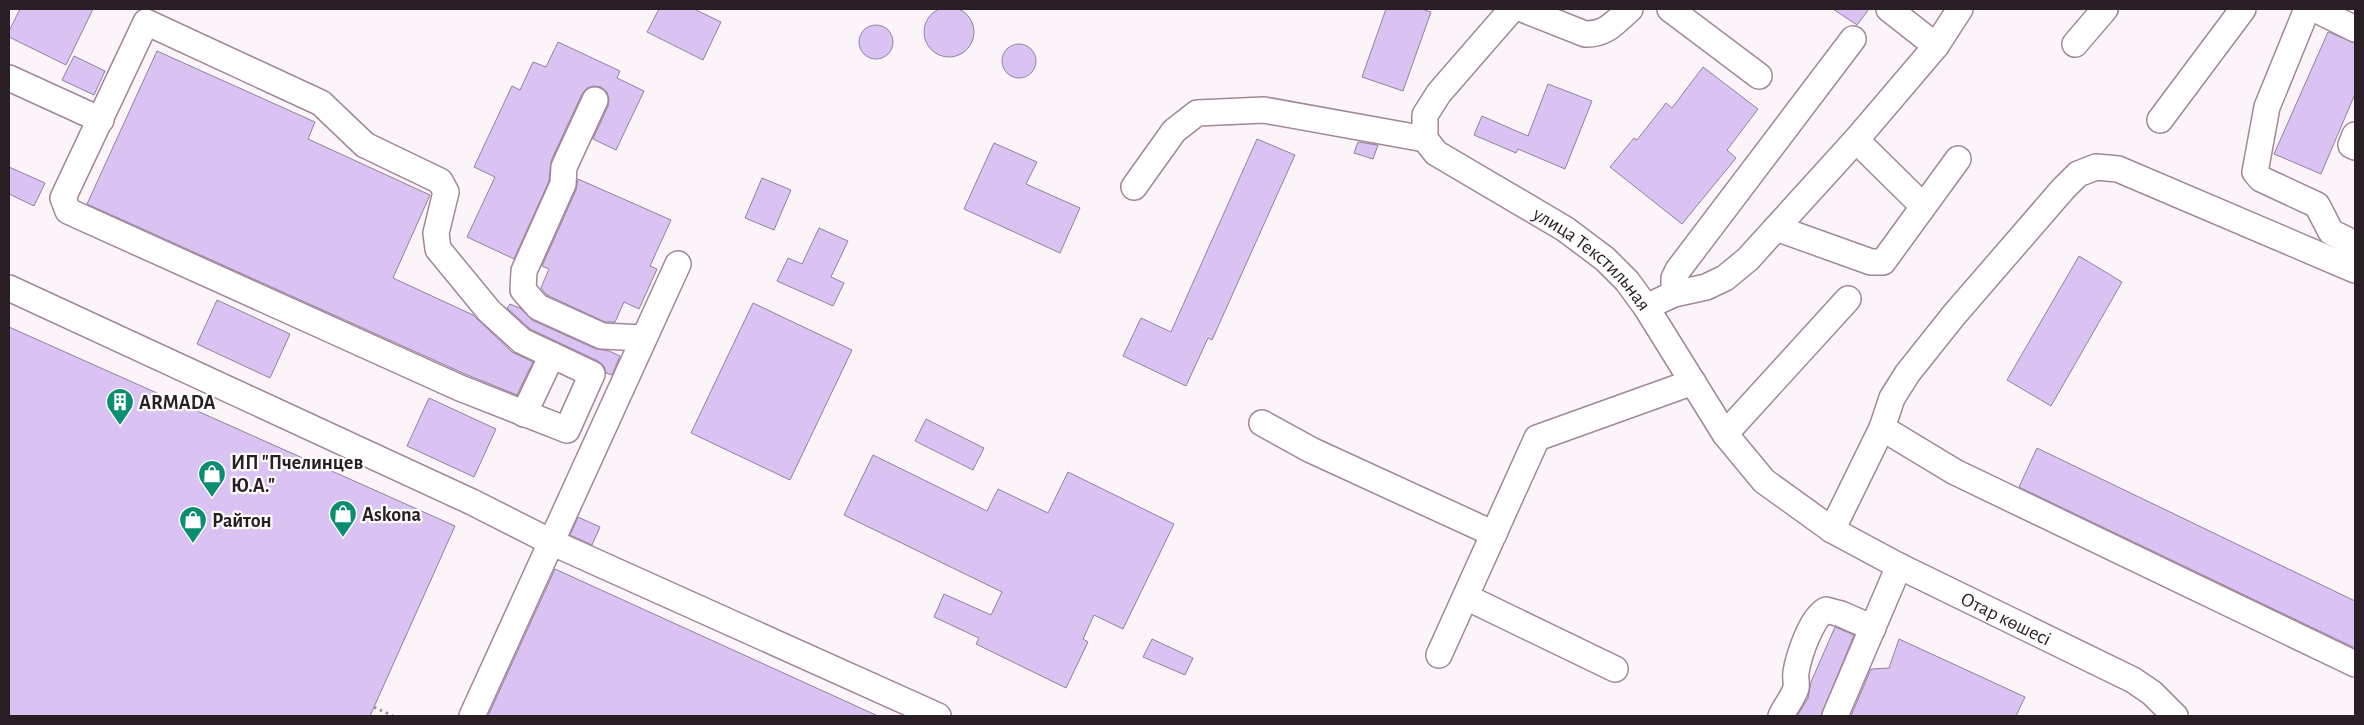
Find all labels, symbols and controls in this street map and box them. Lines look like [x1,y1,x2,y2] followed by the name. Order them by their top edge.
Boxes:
[1529,203,1654,315] street label: улица Текстильная
[105,387,135,426] building icon: ARMADA
[139,393,216,413] place label: ARMADA
[231,453,363,496] place label: ИП "Пчелинцев Ю.А."
[197,459,227,498] shop icon: ИП "Пчелинцев Ю.А."
[328,499,358,538] shop icon: Askona
[178,505,208,544] shop icon: Райтон
[362,505,422,525] place label: Askona
[212,511,272,531] place label: Райтон
[1957,589,2054,650] street label: Отар көшесі

